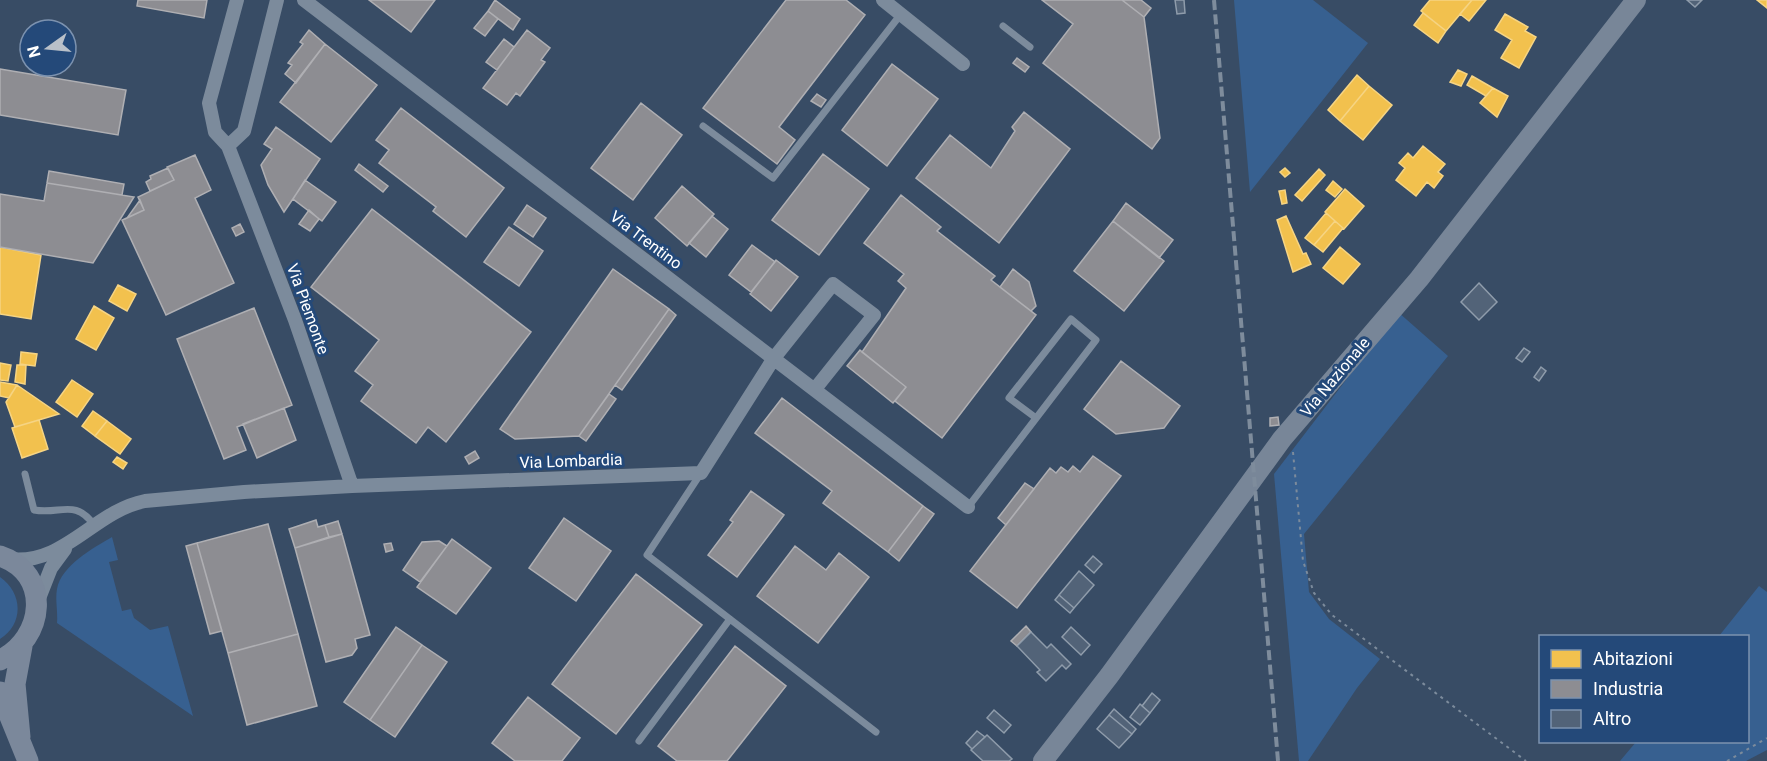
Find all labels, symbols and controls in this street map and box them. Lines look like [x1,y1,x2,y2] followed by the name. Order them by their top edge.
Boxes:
[18,18,78,78] north arrow
[23,44,45,60] text: N
[606,207,686,273] street label: Via Trentino
[283,261,333,357] street label: Via Piemonte
[1296,333,1374,421] street label: Via Nazionale
[519,450,623,472] street label: Via Lombardia
[1539,635,1749,743] legend
[1593,648,1673,669] text: Abitazioni
[1593,678,1663,699] text: Industria
[1593,708,1631,729] text: Altro

